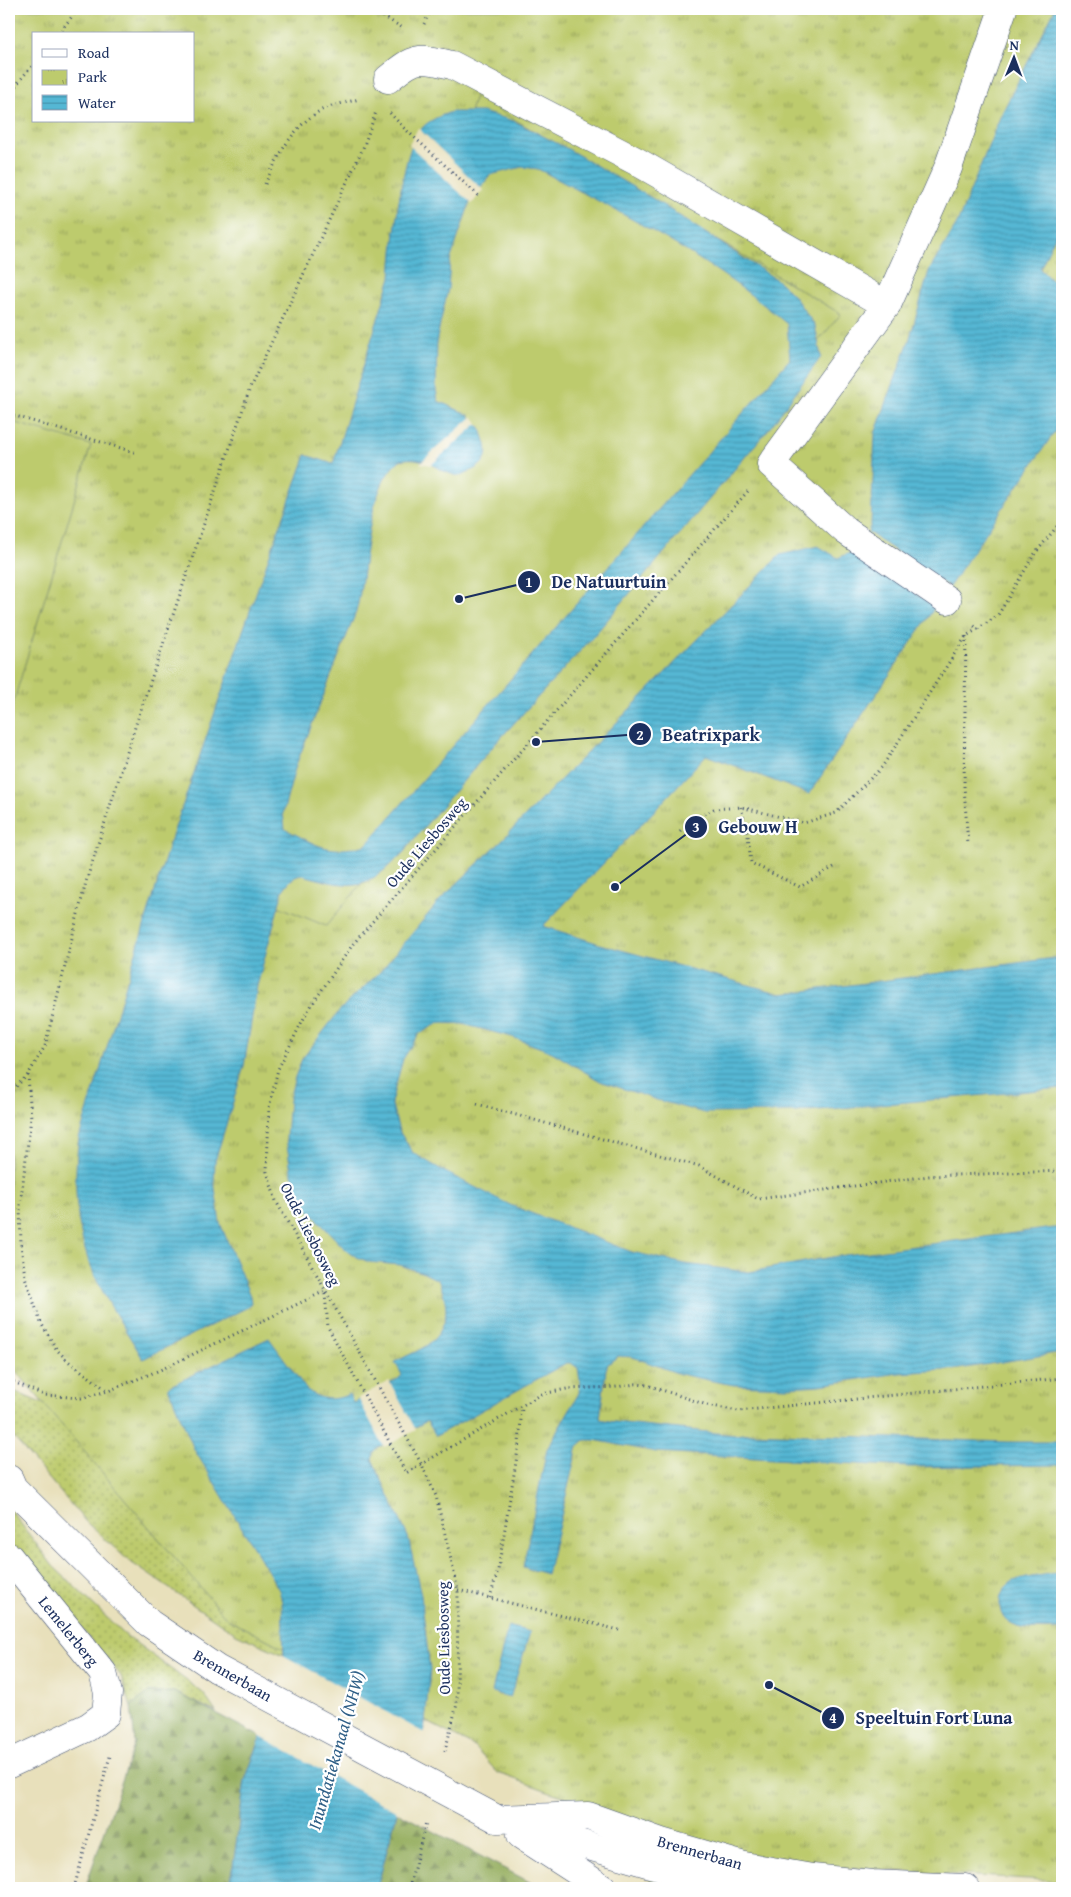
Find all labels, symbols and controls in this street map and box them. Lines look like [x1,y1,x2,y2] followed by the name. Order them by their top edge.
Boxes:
[32,32,195,122] legend
[988,32,1038,82] north arrow
[1009,35,1020,55] text: N
[78,42,109,63] text: Road
[78,66,107,87] text: Park
[78,92,116,113] text: Water
[517,565,676,598] callout: De Natuurtuin
[552,568,667,595] text: De Natuurtuin
[525,571,533,592] text: 1
[628,718,770,751] callout: Beatrixpark
[662,721,760,748] text: Beatrixpark
[636,724,644,745] text: 2
[380,791,472,893] street label: Oude Liesbosweg
[683,810,807,843] callout: Gebouw H
[719,813,797,840] text: Gebouw H
[692,816,700,837] text: 3
[275,1178,347,1290] street label: Oude Liesbosweg
[430,1581,456,1695] street label: Oude Liesbosweg
[33,1590,105,1672] street label: Lemelerberg
[189,1643,277,1707] street label: Brennerbaan
[300,1667,372,1833] water label: Inundatiekanaal (NHW)
[821,1701,1023,1734] callout: Speeltuin Fort Luna
[855,1704,1013,1731] text: Speeltuin Fort Luna
[829,1707,837,1728] text: 4
[655,1828,745,1876] street label: Brennerbaan

